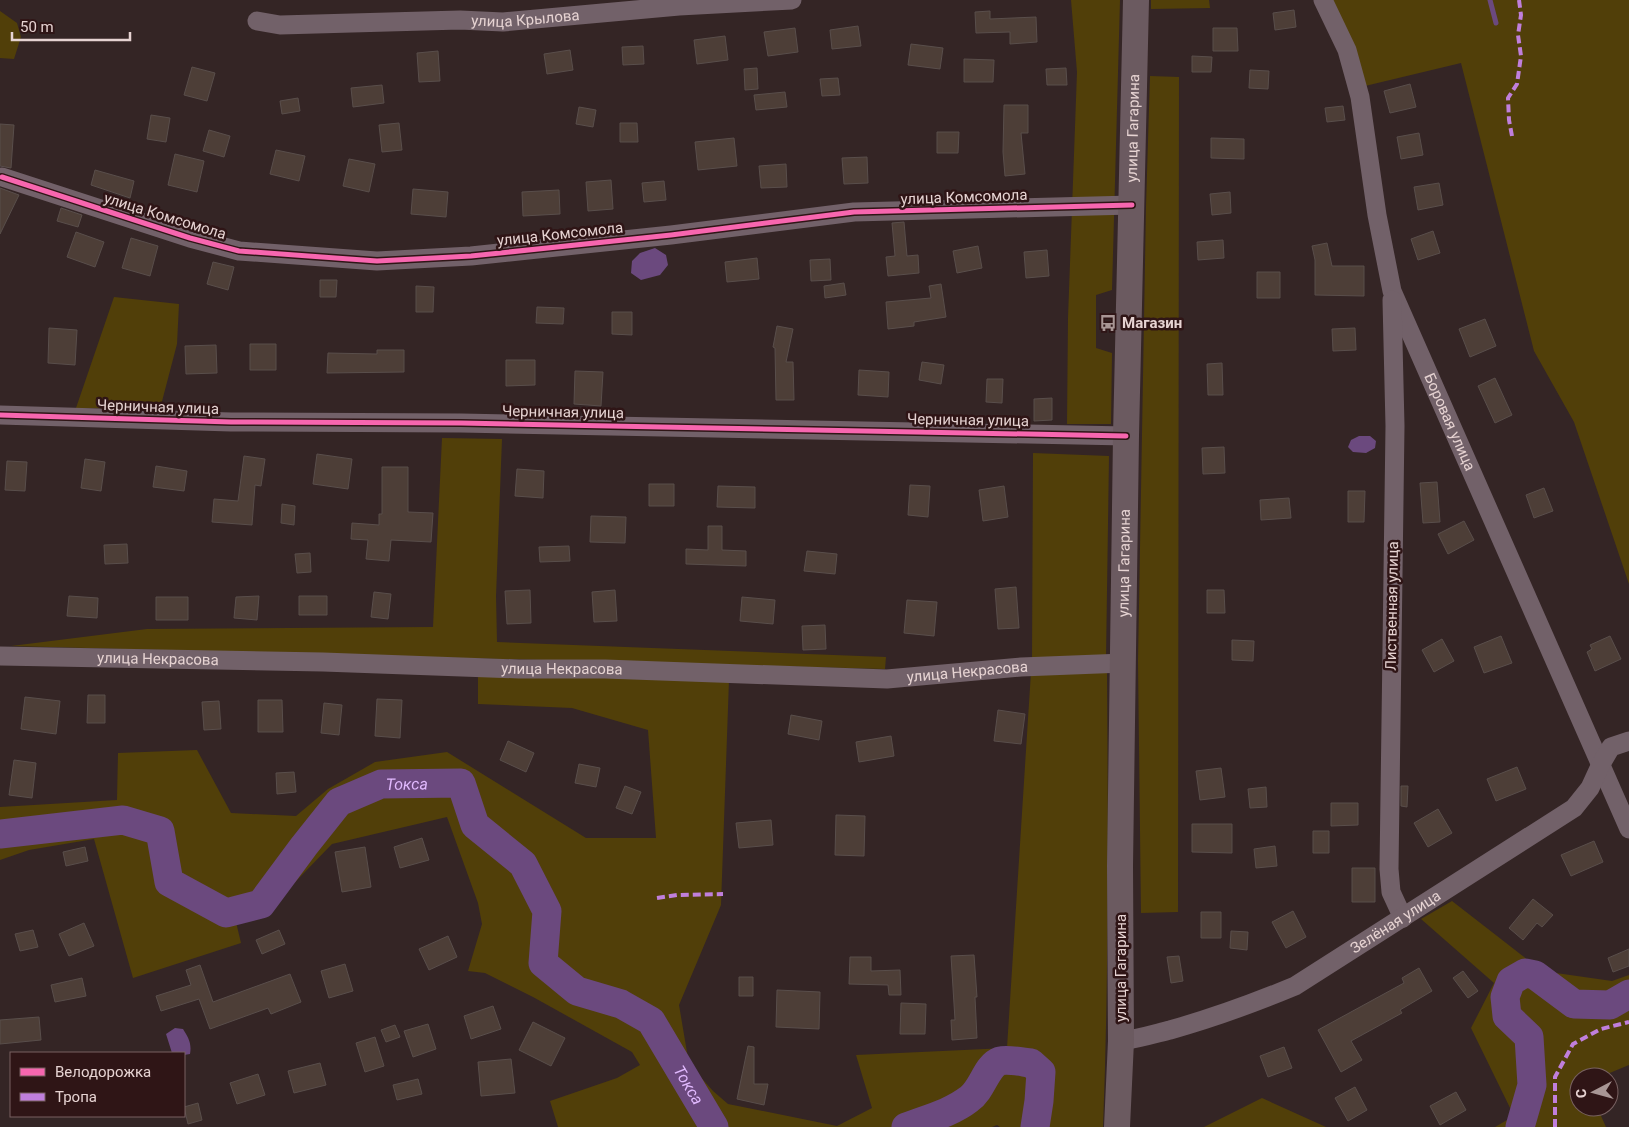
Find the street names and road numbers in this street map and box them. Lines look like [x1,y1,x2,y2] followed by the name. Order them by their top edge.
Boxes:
[471,6,580,31] street label: улица Крылова
[1123,74,1143,183] street label: улица Гагарина
[900,186,1028,208] street label: улица Комсомола
[102,189,228,243] street label: улица Комсомола
[496,218,624,250] street label: улица Комсомола
[1420,370,1479,474] street label: Боровая улица
[97,396,219,418] street label: Черничная улица
[502,402,624,422] street label: Черничная улица
[907,410,1029,430] street label: Черничная улица
[1114,509,1134,617] street label: улица Гагарина
[1382,541,1402,671] street label: Лиственная улица
[97,649,219,669] street label: улица Некрасова
[906,658,1028,686] street label: улица Некрасова
[501,659,623,679] street label: улица Некрасова
[1347,886,1444,957] street label: Зелёная улица
[1112,914,1130,1022] street label: улица Гагарина

